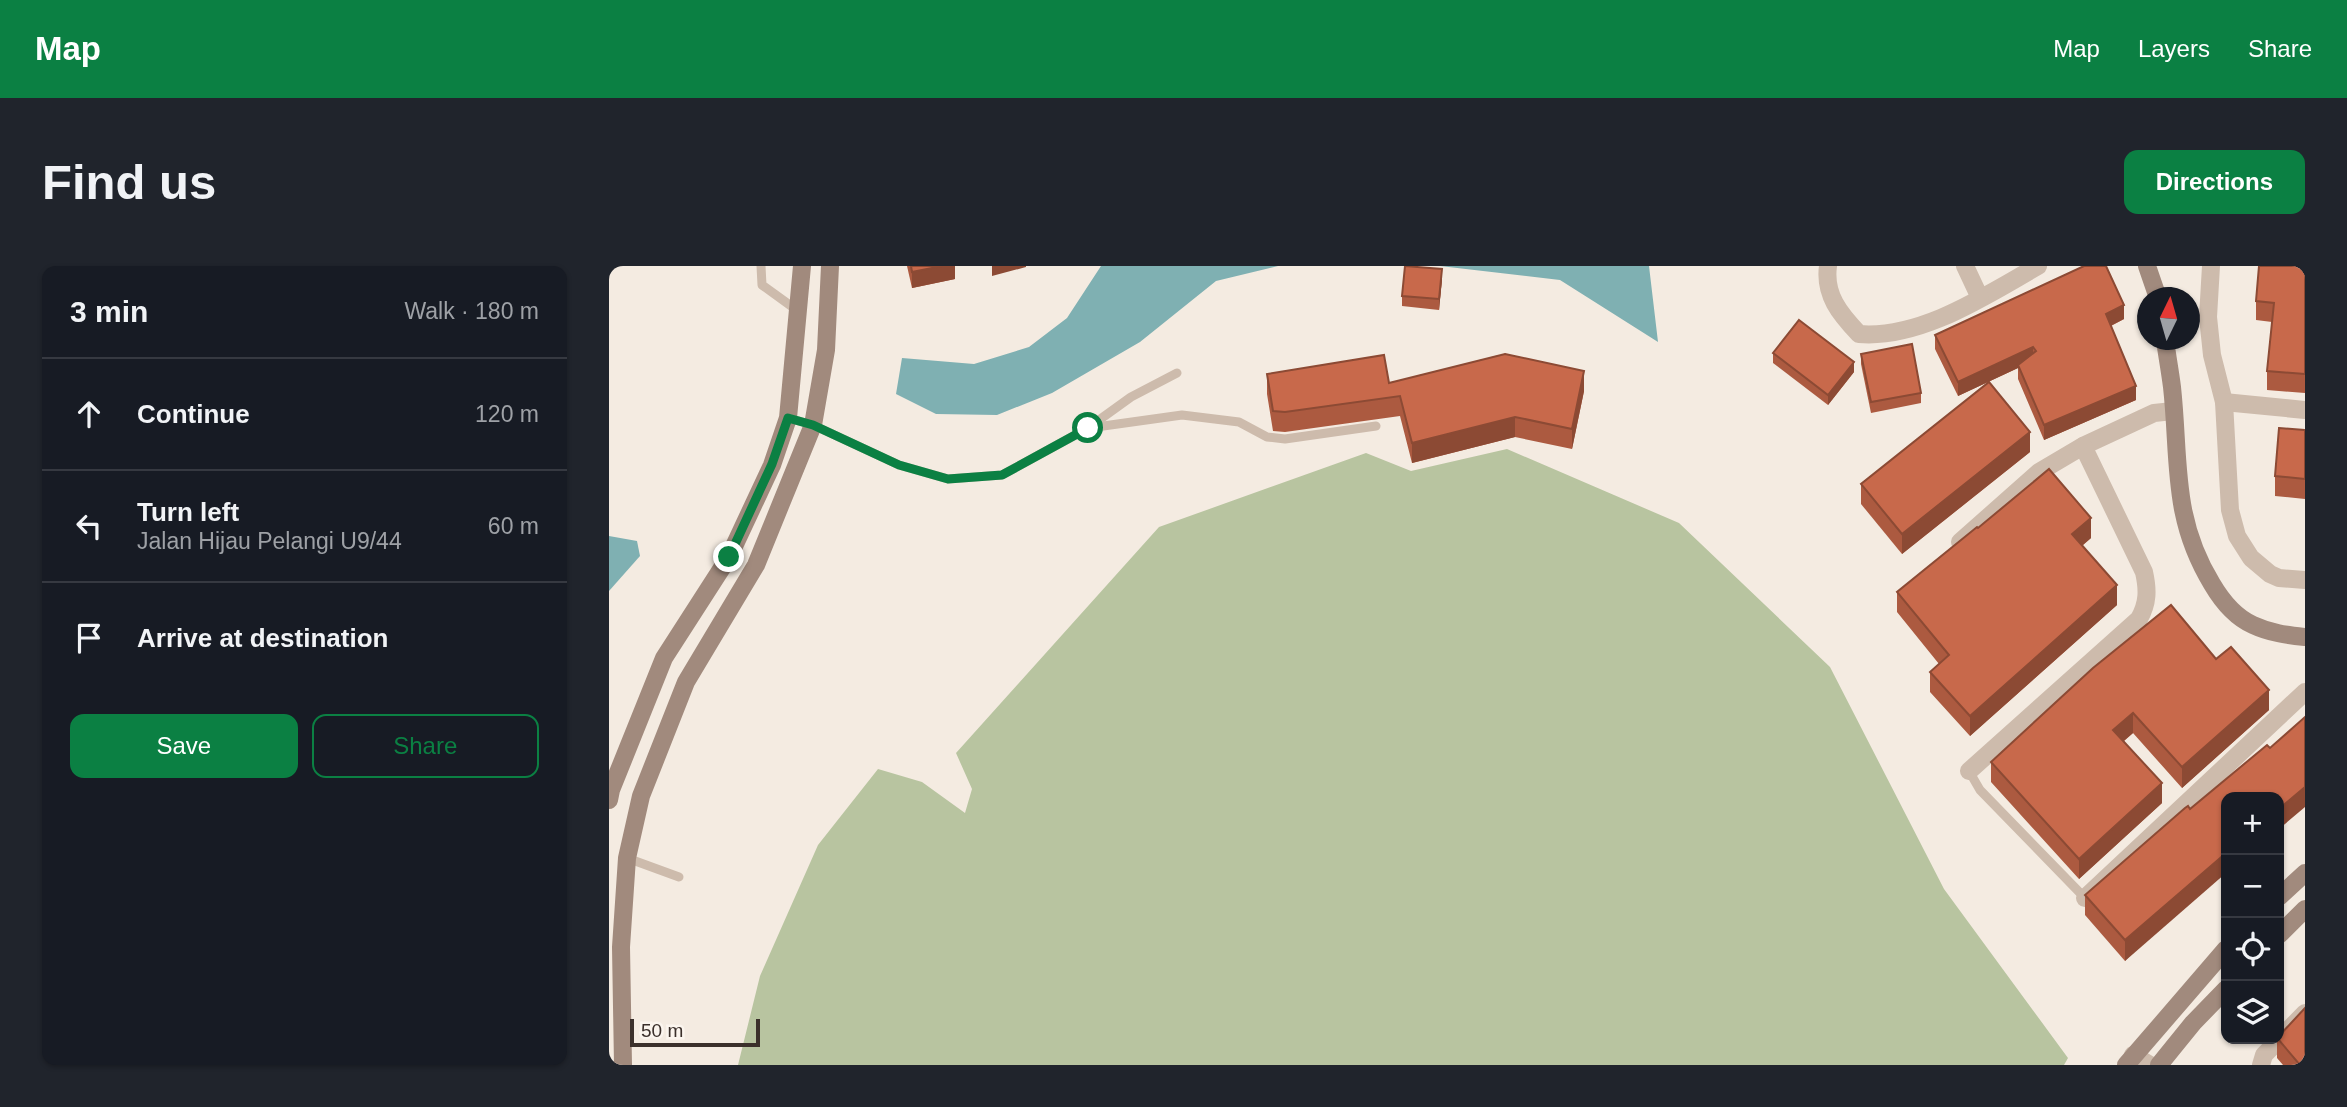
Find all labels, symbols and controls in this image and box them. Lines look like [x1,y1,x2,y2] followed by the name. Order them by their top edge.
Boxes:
[35,30,101,67] text: Map
[2053,35,2100,62] text: Map
[2138,35,2210,62] text: Layers
[2248,35,2312,62] text: Share
[2124,150,2305,214] button: Directions
[42,155,216,209] text: Find us
[2137,287,2200,350] north arrow
[70,295,148,328] text: 3 min
[404,298,539,324] text: Walk · 180 m
[70,395,108,433] icon: ahead
[137,399,250,429] text: Continue
[475,401,539,427] text: 120 m
[1072,412,1103,443] route start
[137,497,239,527] text: Turn left
[70,507,108,545] icon: left
[488,513,539,539] text: 60 m
[137,528,402,554] text: Jalan Hijau Pelangi U9/44
[713,541,744,572] route end
[70,619,108,657] icon: arrive
[137,623,388,653] text: Arrive at destination
[70,714,298,778] button: Save
[312,714,539,778] button: Share
[2221,792,2284,1044] map controls
[2221,792,2284,855] button: +
[2221,855,2284,918] button: −
[2221,918,2284,981] button: locate
[2221,981,2284,1044] button: layers
[630,1016,759,1048] scale bar
[641,1020,683,1041] text: 50 m

